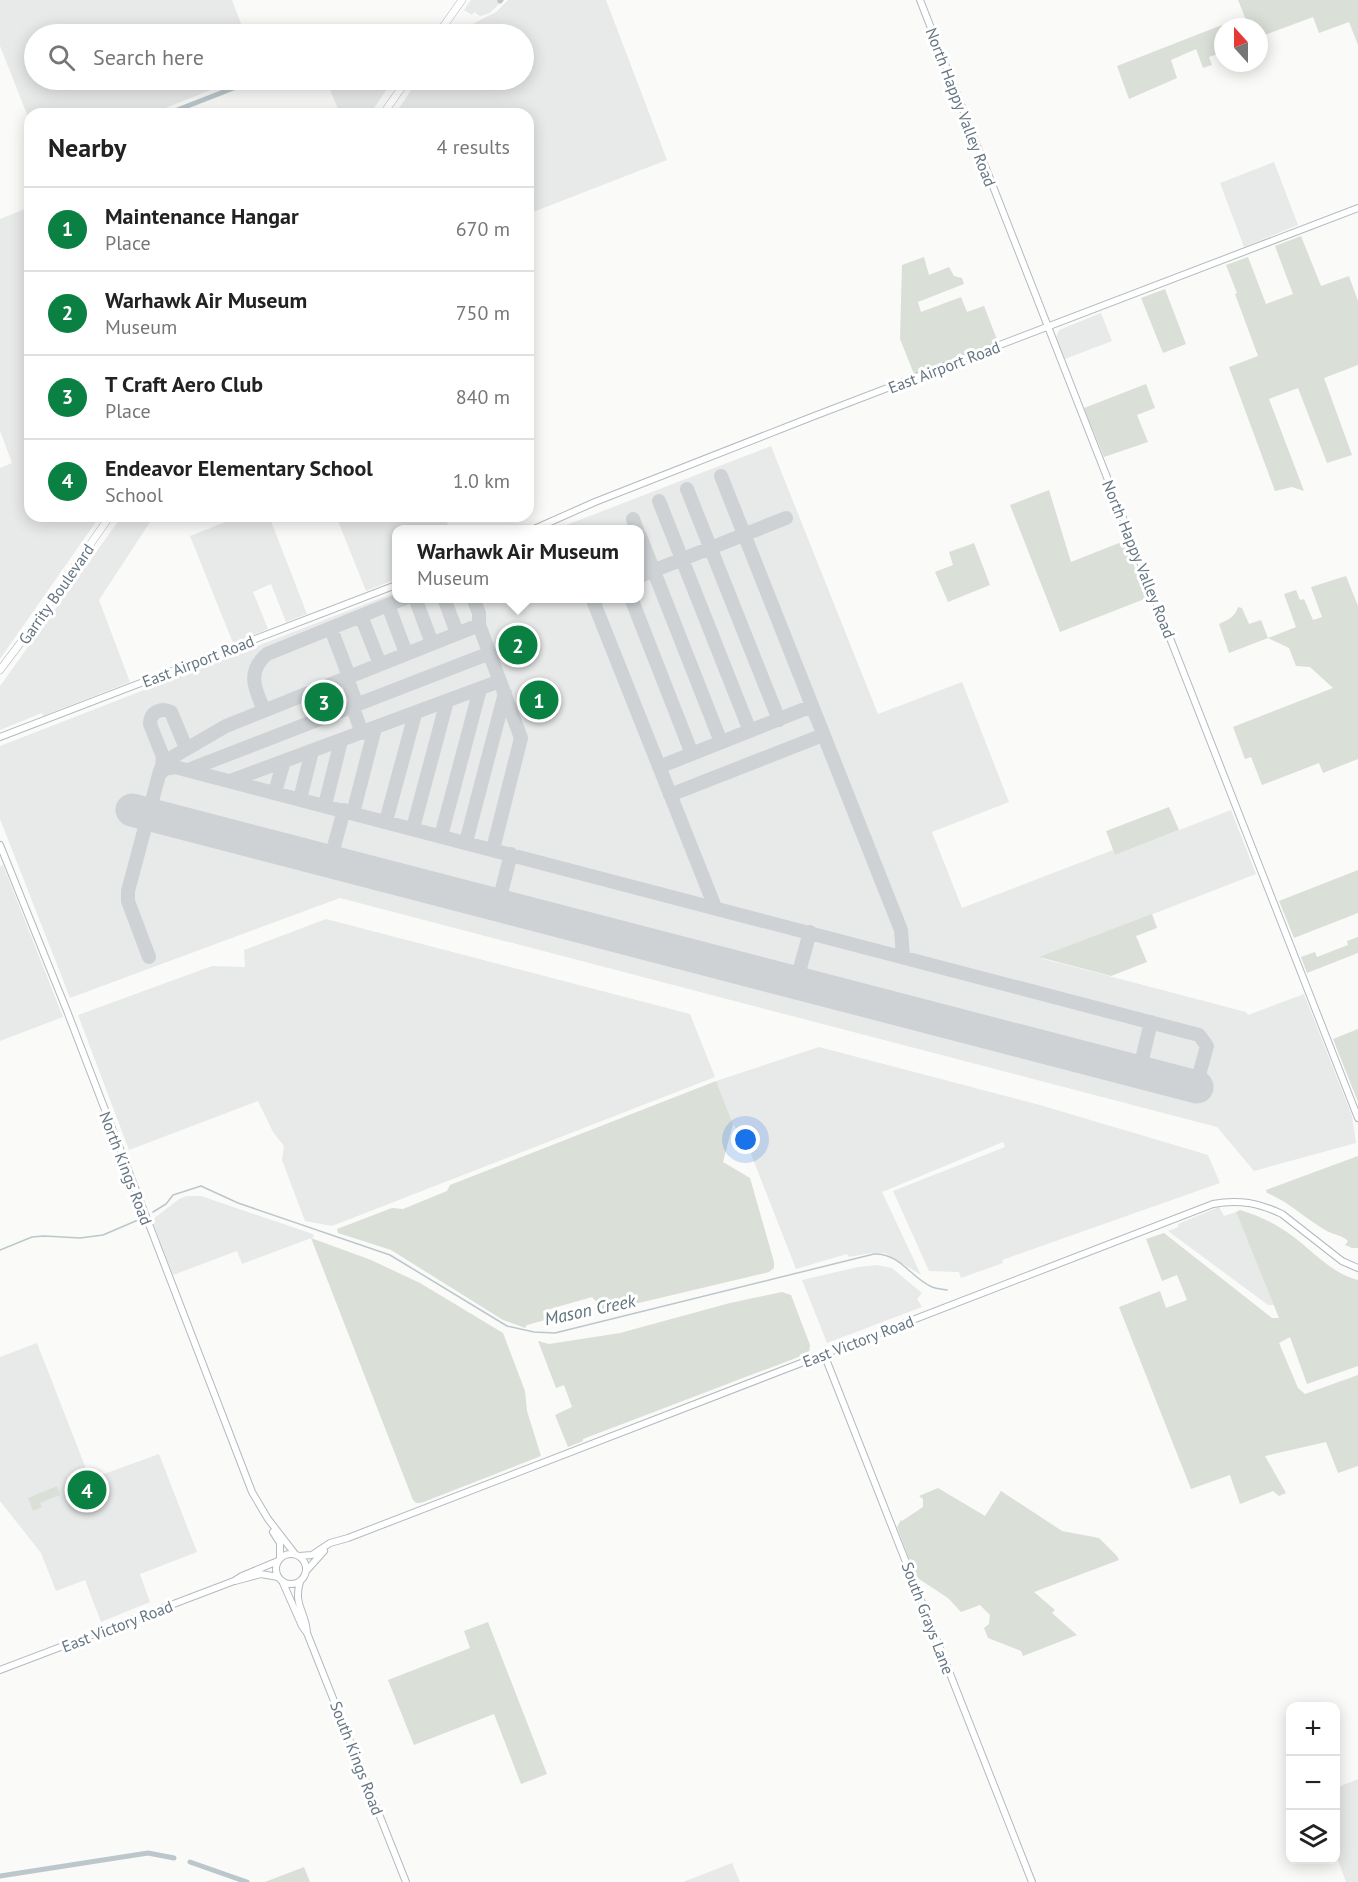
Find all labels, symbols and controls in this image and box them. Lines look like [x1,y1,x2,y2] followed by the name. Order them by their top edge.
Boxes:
[1214,18,1268,72] north arrow
[24,24,534,90] search box
[921,25,1001,189] street label: North Happy Valley Road
[45,41,78,74] icon: search
[93,43,204,71] text: Search here
[48,131,126,164] text: Nearby
[437,134,510,160] text: 4 results
[105,202,299,230] text: Maintenance Hangar
[62,216,73,242] text: 1
[456,216,510,242] text: 670 m
[105,230,151,256] text: Place
[105,286,307,314] text: Warhawk Air Museum
[62,300,73,326] text: 2
[456,300,510,326] text: 750 m
[105,314,177,340] text: Museum
[885,336,1003,398] street label: East Airport Road
[105,370,263,398] text: T Craft Aero Club
[62,384,73,410] text: 3
[456,384,510,410] text: 840 m
[105,398,151,424] text: Place
[105,454,373,482] text: Endeavor Elementary School
[62,468,73,494] text: 4
[453,468,510,494] text: 1.0 km
[1098,477,1180,641] street label: North Happy Valley Road
[105,482,163,508] text: School
[392,525,644,603] popup
[417,537,619,565] text: Warhawk Air Museum
[14,540,98,648] street label: Garrity Boulevard
[417,565,489,591] text: Museum
[498,622,538,668] pin: 2
[139,630,257,692] street label: East Airport Road
[520,678,558,722] pin: 1
[304,680,344,724] pin: 3
[95,1108,157,1228] street label: North Kings Road
[731,1125,760,1154] your location
[542,1288,638,1330] water label: Mason Creek
[800,1311,916,1371] street label: East Victory Road
[68,1468,106,1512] pin: 4
[897,1559,959,1677] street label: South Grays Lane
[59,1596,175,1656] street label: East Victory Road
[326,1698,388,1818] street label: South Kings Road
[1286,1702,1340,1864] map controls
[1286,1702,1340,1756] button: +
[1286,1756,1340,1810] button: −
[1286,1810,1340,1864] button: layers

